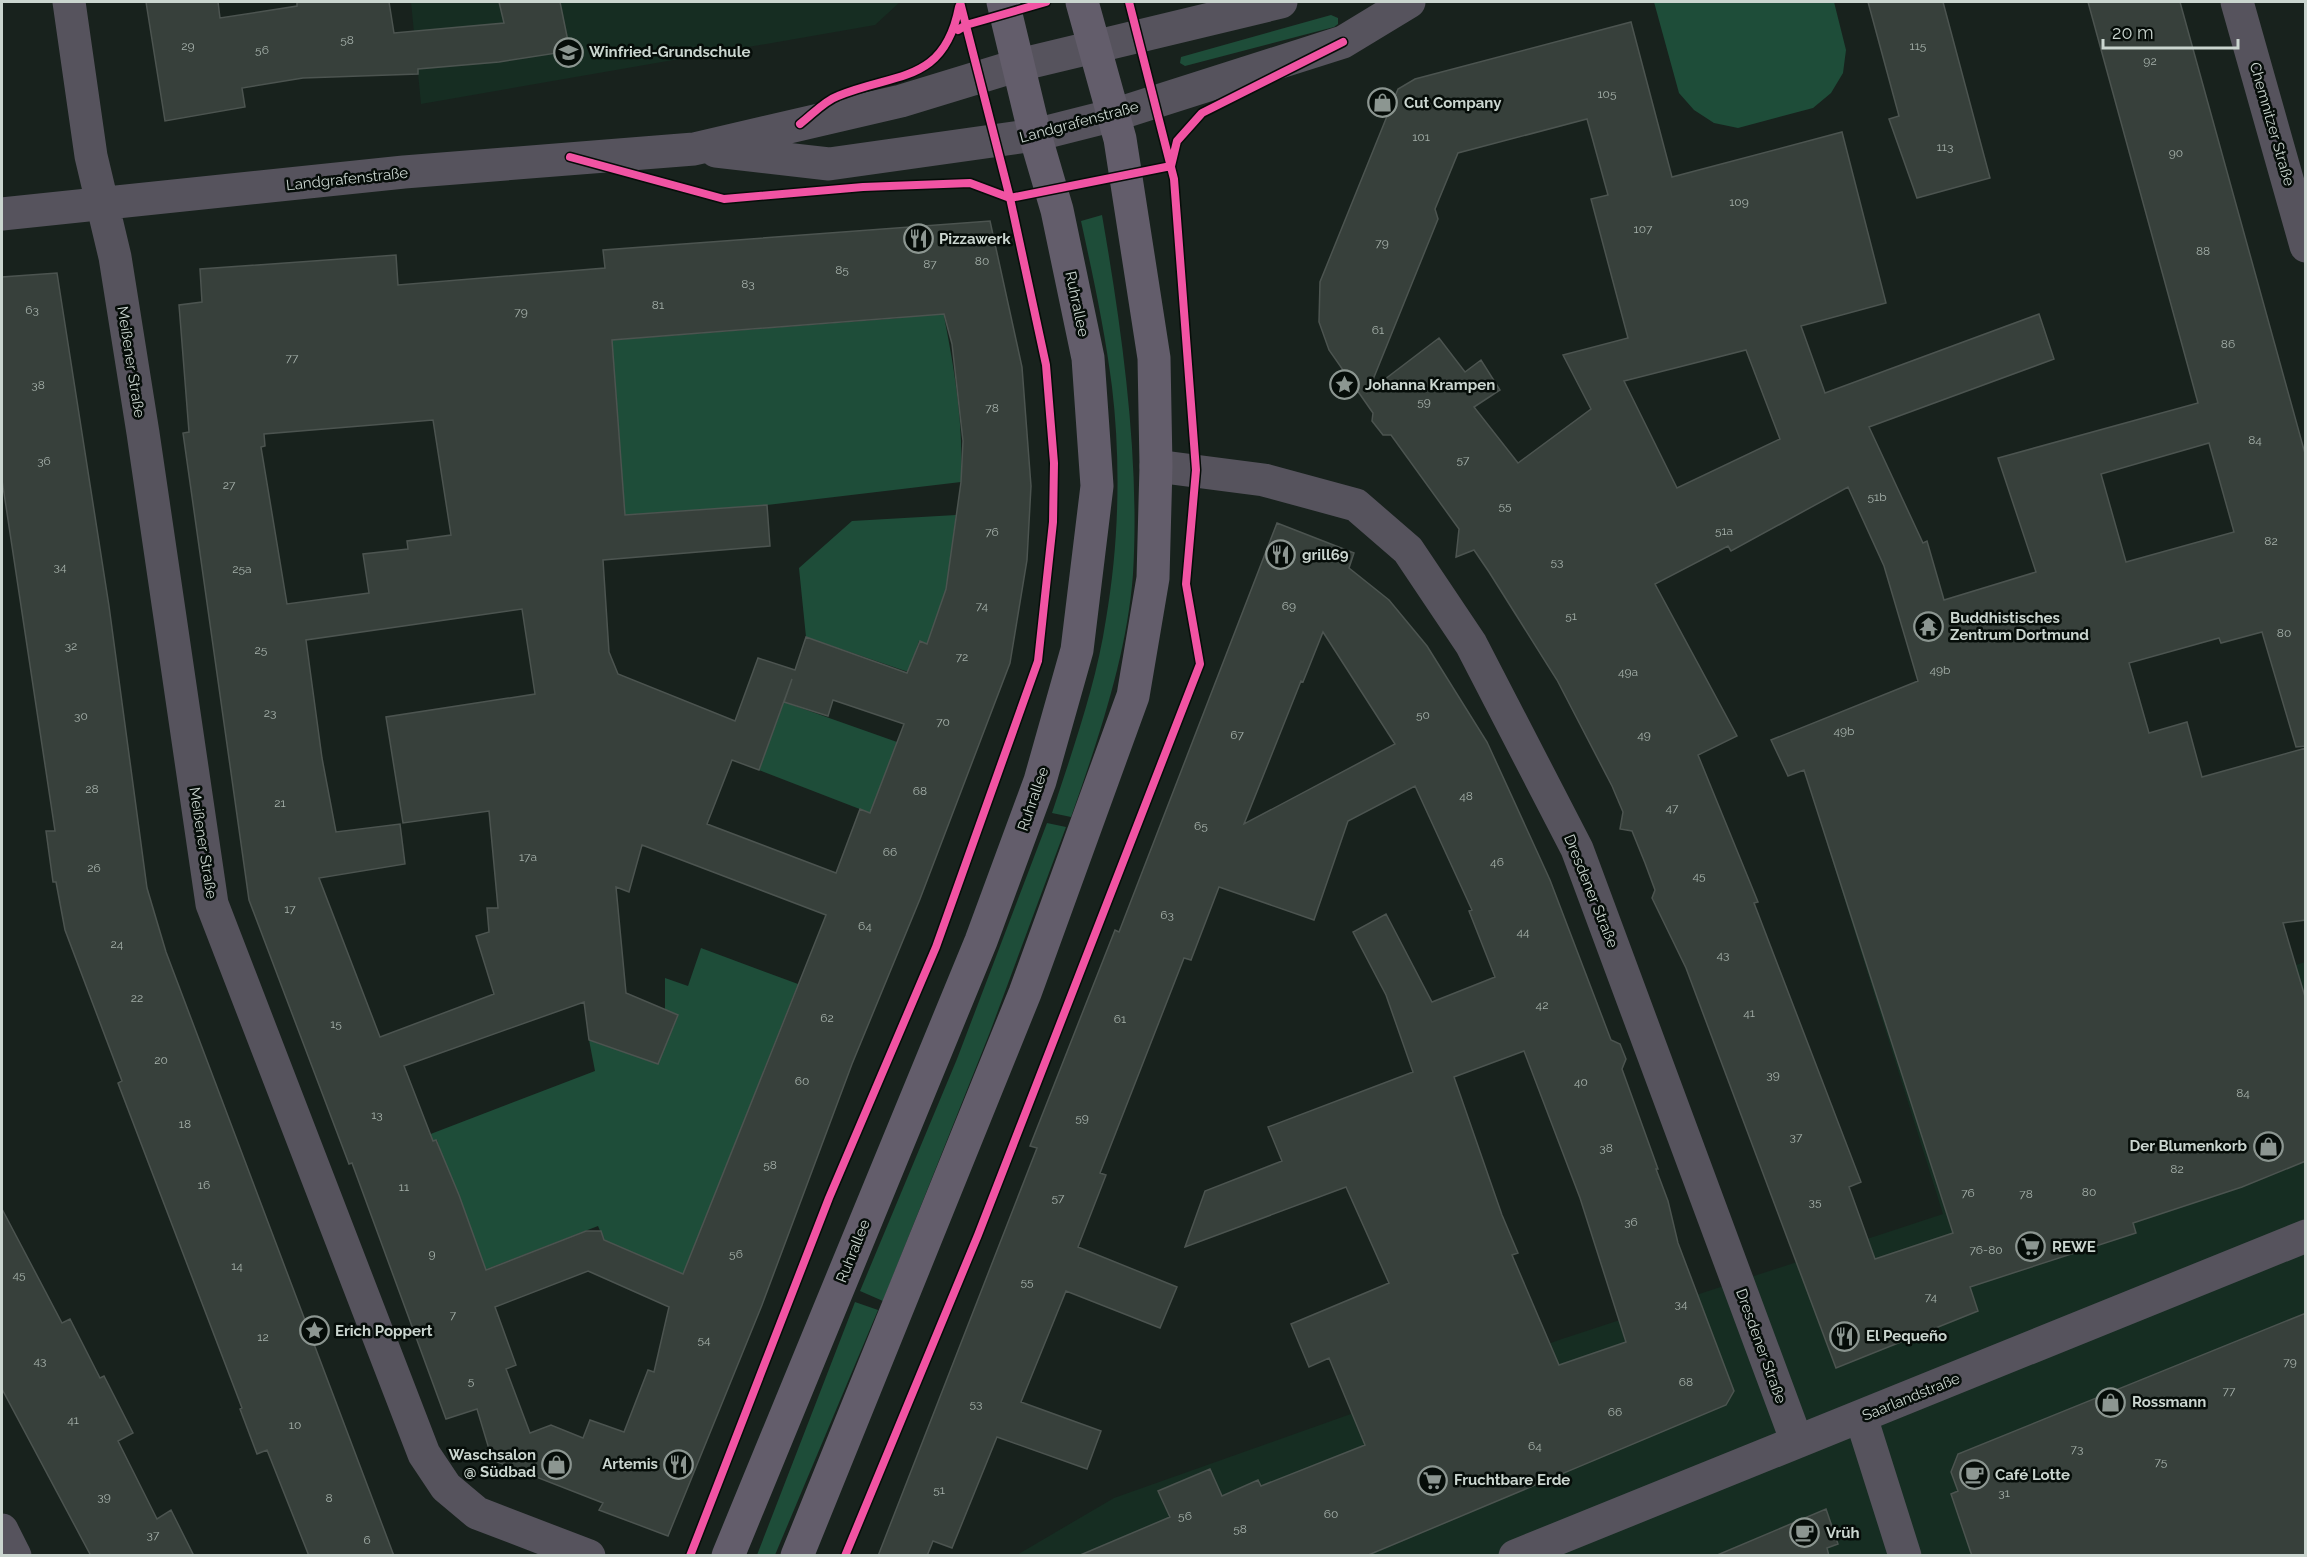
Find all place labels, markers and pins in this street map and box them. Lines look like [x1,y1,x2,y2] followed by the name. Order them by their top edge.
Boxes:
[552,36,584,68] school or university icon: Winfried-Grundschule
[589,43,750,61] place label: Winfried-Grundschule
[1367,87,1399,119] shop icon: Cut Company
[1404,94,1502,112] place label: Cut Company
[902,223,934,255] restaurant icon: Pizzawerk
[939,230,1011,248] place label: Pizzawerk
[1328,369,1360,401] place icon: Johanna Krampen
[1365,376,1495,394] place label: Johanna Krampen
[1265,539,1297,571] restaurant icon: grill69
[1302,546,1349,564] place label: grill69
[1950,609,2089,644] place label: Buddhistisches Zentrum Dortmund
[1913,611,1945,643] temple icon: Buddhistisches Zentrum Dortmund
[2252,1130,2284,1162] shop icon: Der Blumenkorb
[2130,1137,2247,1155] place label: Der Blumenkorb
[2015,1231,2047,1263] supermarket icon: REWE
[2052,1238,2096,1256] place label: REWE
[298,1315,330,1347] place icon: Erich Poppert
[1829,1320,1861,1352] restaurant icon: El Pequeño
[335,1322,433,1340] place label: Erich Poppert
[1866,1327,1947,1345] place label: El Pequeño
[2095,1386,2127,1418] shop icon: Rossmann
[2132,1393,2206,1411] place label: Rossmann
[449,1446,536,1481] place label: Waschsalon @ Südbad
[541,1448,573,1480] shop icon: Waschsalon @ Südbad
[663,1448,695,1480] restaurant icon: Artemis
[602,1455,658,1473] place label: Artemis
[1958,1459,1990,1491] cafe icon: Café Lotte
[1417,1464,1449,1496] supermarket icon: Fruchtbare Erde
[1995,1466,2070,1484] place label: Café Lotte
[1454,1471,1570,1489] place label: Fruchtbare Erde
[1789,1517,1821,1549] cafe icon: Vrüh
[1826,1524,1860,1542] place label: Vrüh

